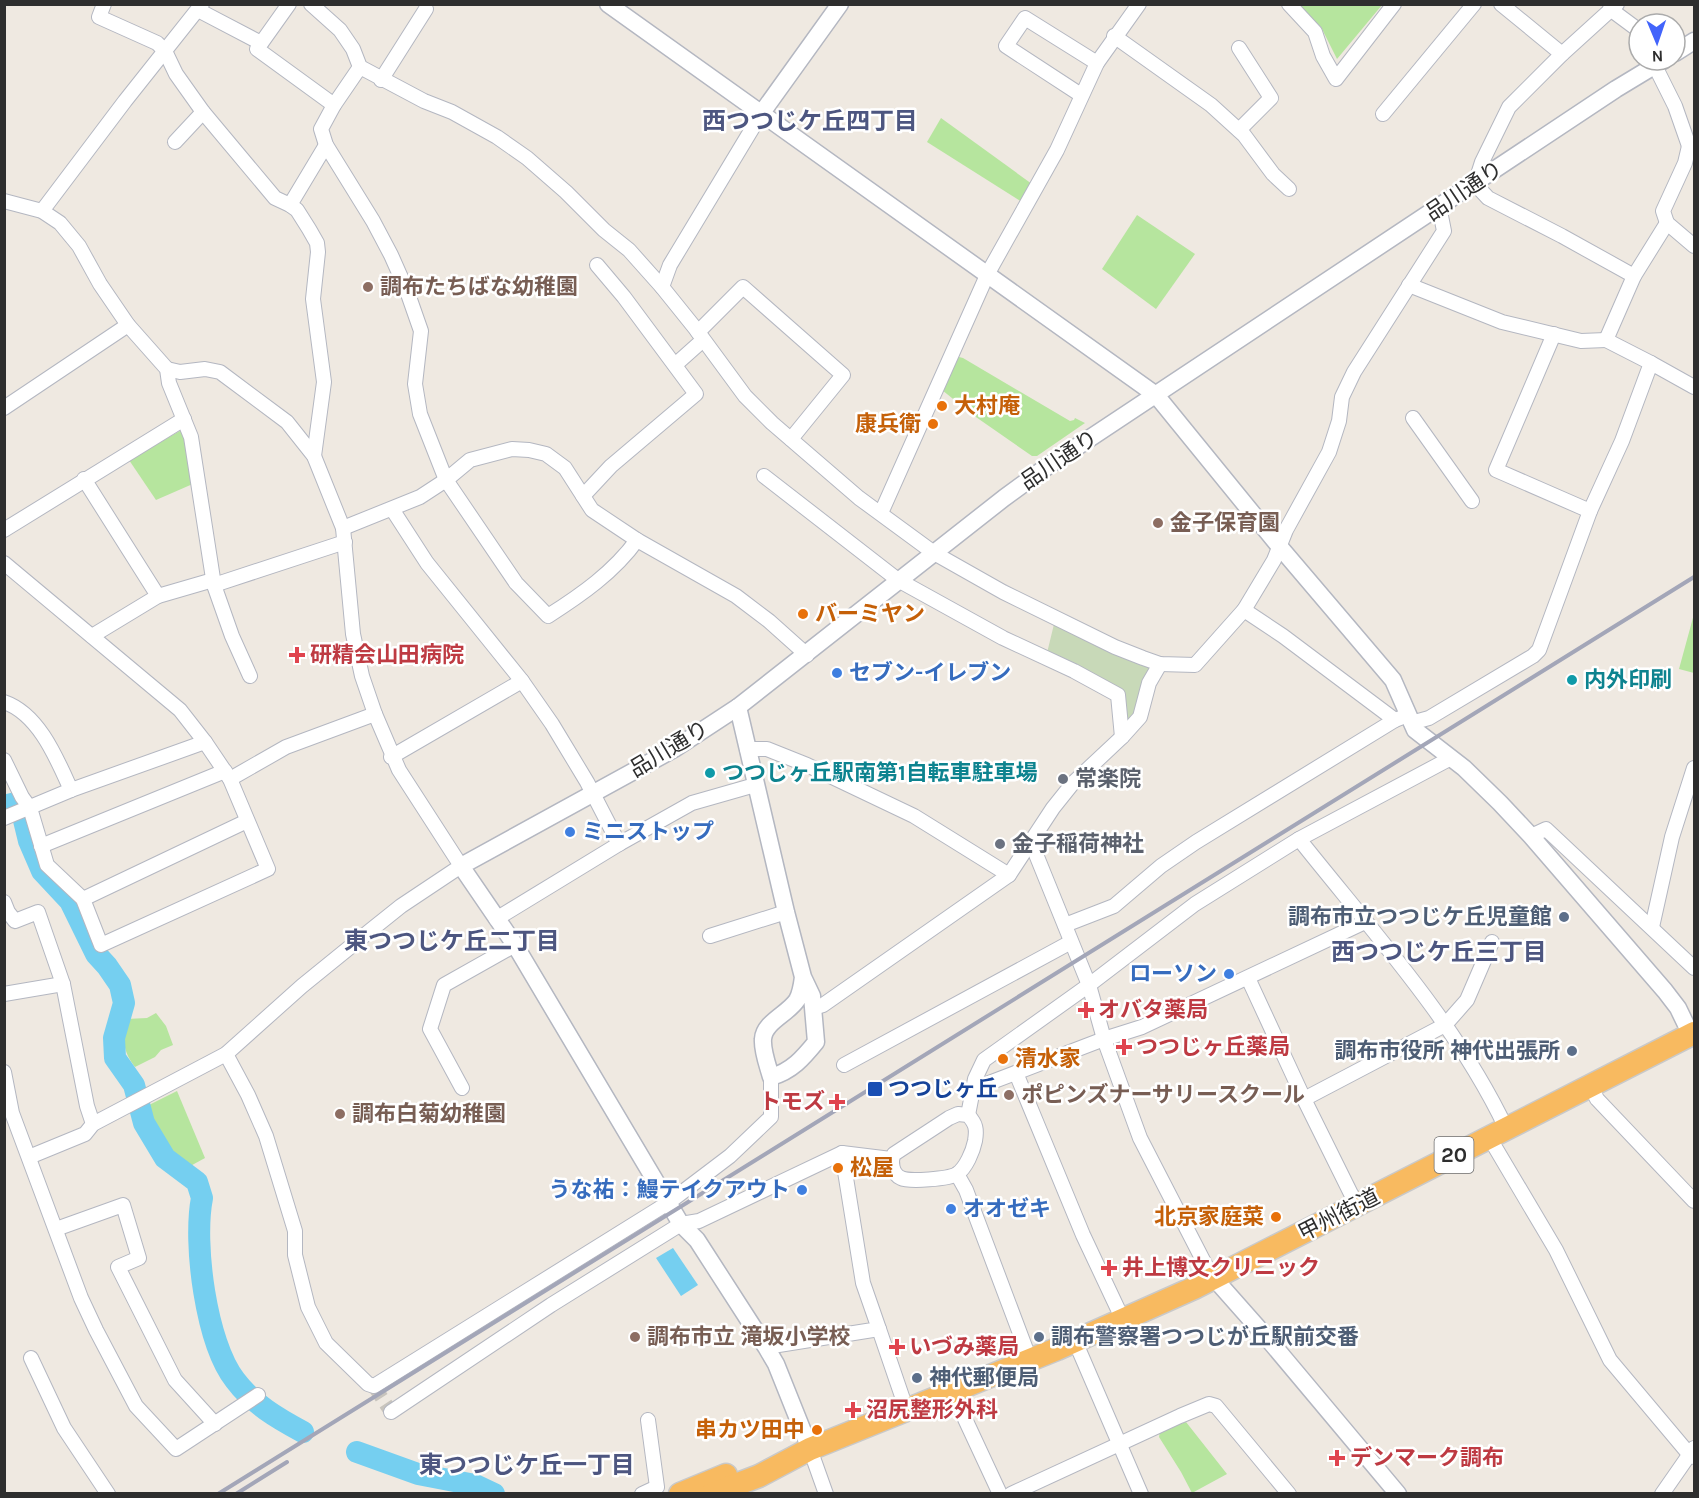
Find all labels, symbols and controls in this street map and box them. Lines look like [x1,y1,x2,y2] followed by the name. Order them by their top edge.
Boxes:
[1627,12,1687,72] north arrow
[1651,47,1664,66] text: N
[702,107,918,135] district label: 西つつじケ丘四丁目
[1420,156,1508,226] street label: 品川通り
[380,274,578,300] place label: 調布たちばな幼稚園
[361,280,375,294] marker: 調布たちばな幼稚園
[954,393,1020,419] place label: 大村庵
[935,399,949,413] marker: 大村庵
[855,411,921,437] place label: 康兵衛
[926,417,940,431] marker: 康兵衛
[1015,425,1103,495] street label: 品川通り
[1170,510,1280,536] place label: 金子保育園
[1151,516,1165,530] marker: 金子保育園
[815,601,925,627] place label: バーミヤン
[796,607,810,621] marker: バーミヤン
[310,642,464,668] place label: 研精会山田病院
[288,646,306,664] marker: 研精会山田病院
[849,660,1011,686] place label: セブン-イレブン
[830,666,844,680] marker: セブン-イレブン
[1584,667,1672,693] place label: 内外印刷
[1565,673,1579,687] marker: 内外印刷
[625,715,713,783] street label: 品川通り
[722,760,1038,786] place label: つつじヶ丘駅南第1自転車駐車場
[703,766,717,780] marker: つつじヶ丘駅南第1自転車駐車場
[1075,766,1141,792] place label: 常楽院
[1056,772,1070,786] marker: 常楽院
[582,819,714,845] place label: ミニストップ
[563,825,577,839] marker: ミニストップ
[1012,831,1144,857] place label: 金子稲荷神社
[993,837,1007,851] marker: 金子稲荷神社
[1288,904,1552,930] place label: 調布市立つつじケ丘児童館
[1557,910,1571,924] marker: 調布市立つつじケ丘児童館
[344,927,560,955] district label: 東つつじケ丘二丁目
[1331,938,1547,966] district label: 西つつじケ丘三丁目
[1129,961,1217,987] place label: ローソン
[1222,967,1236,981] marker: ローソン
[1098,997,1208,1023] place label: オバタ薬局
[1079,1003,1093,1017] marker: オバタ薬局
[1136,1034,1290,1060] place label: つつじヶ丘薬局
[1334,1038,1560,1064] place label: 調布市役所 神代出張所
[1117,1040,1131,1054] marker: つつじヶ丘薬局
[1565,1044,1579,1058] marker: 調布市役所 神代出張所
[1015,1046,1081,1072] place label: 清水家
[996,1052,1010,1066] marker: 清水家
[888,1076,998,1102] place label: つつじヶ丘
[866,1080,884,1098] marker: つつじヶ丘
[1021,1082,1305,1108] place label: ポピンズナーサリースクール
[1002,1088,1016,1102] marker: ポピンズナーサリースクール
[759,1089,825,1115] place label: トモズ
[830,1095,844,1109] marker: トモズ
[352,1101,506,1127] place label: 調布白菊幼稚園
[333,1107,347,1121] marker: 調布白菊幼稚園
[1434,1137,1474,1173] road number: 20
[850,1155,894,1181] place label: 松屋
[831,1161,845,1175] marker: 松屋
[548,1177,790,1203] place label: うな祐：鰻テイクアウト
[795,1183,809,1197] marker: うな祐：鰻テイクアウト
[1294,1183,1384,1247] street label: 甲州街道
[963,1196,1051,1222] place label: オオゼキ
[944,1202,958,1216] marker: オオゼキ
[1154,1204,1264,1230] place label: 北京家庭菜
[1269,1210,1283,1224] marker: 北京家庭菜
[1122,1255,1320,1281] place label: 井上博文クリニック
[1100,1259,1118,1277] marker: 井上博文クリニック
[647,1324,851,1350] place label: 調布市立 滝坂小学校
[1051,1324,1359,1350] place label: 調布警察署つつじが丘駅前交番
[628,1330,642,1344] marker: 調布市立 滝坂小学校
[1032,1330,1046,1344] marker: 調布警察署つつじが丘駅前交番
[909,1334,1019,1360] place label: いづみ薬局
[890,1340,904,1354] marker: いづみ薬局
[929,1365,1039,1391] place label: 神代郵便局
[910,1371,924,1385] marker: 神代郵便局
[866,1397,998,1423] place label: 沼尻整形外科
[844,1401,862,1419] marker: 沼尻整形外科
[695,1417,805,1443] place label: 串カツ田中
[810,1423,824,1437] marker: 串カツ田中
[1350,1445,1504,1471] place label: デンマーク調布
[1328,1449,1346,1467] marker: デンマーク調布
[419,1451,635,1479] district label: 東つつじケ丘一丁目

